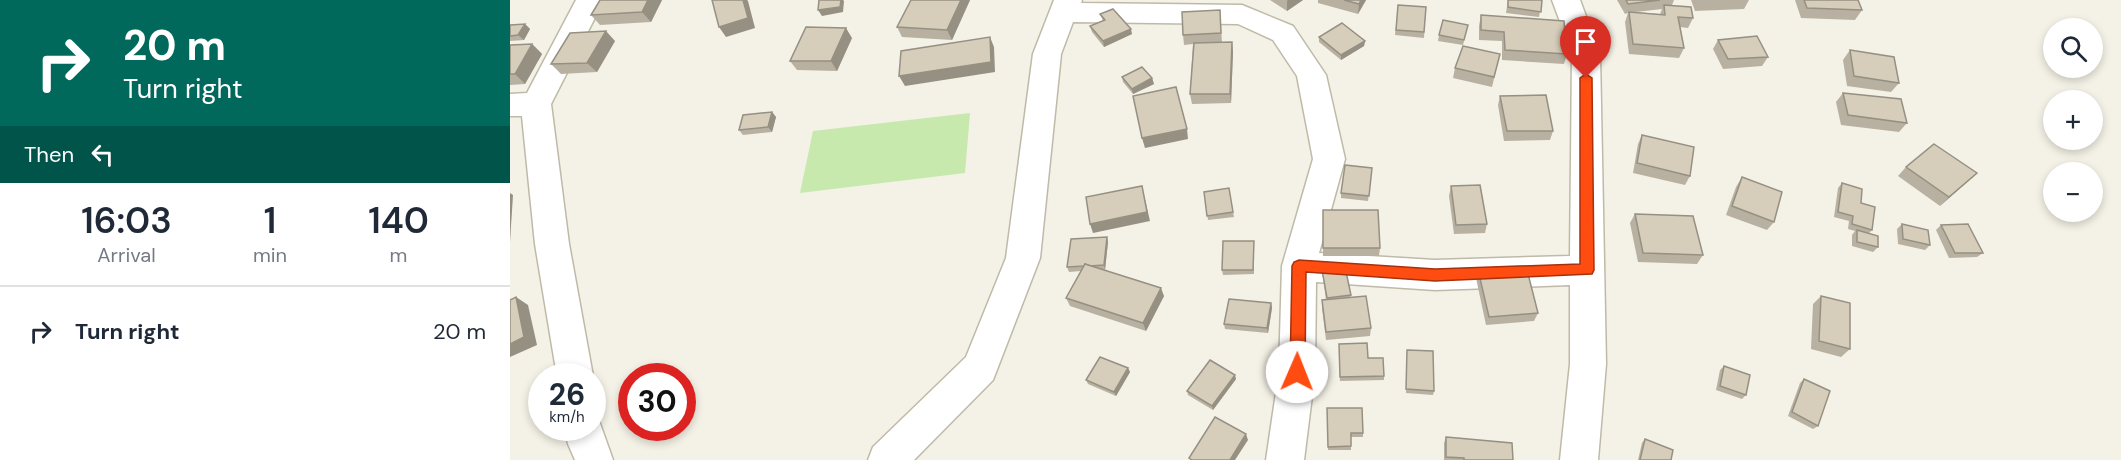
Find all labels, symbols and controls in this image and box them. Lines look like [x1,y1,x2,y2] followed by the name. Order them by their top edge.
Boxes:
[1560,16,1611,78] pin
[123,18,226,73] text: 20 m
[2043,18,2103,222] map controls
[2043,18,2103,78] button: search
[24,24,102,102] icon: right
[1569,25,1602,58] icon: arrive
[123,71,243,106] text: Turn right
[2043,90,2103,150] button: +
[86,138,119,171] icon: left
[24,140,74,169] text: Then
[2043,162,2103,222] button: −
[81,197,172,244] text: 16:03
[264,197,276,244] text: 1
[368,197,429,244] text: 140
[97,242,156,268] text: Arrival
[253,242,287,268] text: min
[390,242,407,268] text: m
[24,315,57,348] icon: right
[75,317,180,346] text: Turn right
[433,317,486,346] text: 20 m
[1265,340,1329,404] position arrow
[618,363,696,441] speed limit sign: 30
[549,375,585,414] text: 26
[549,407,585,427] text: km/h

